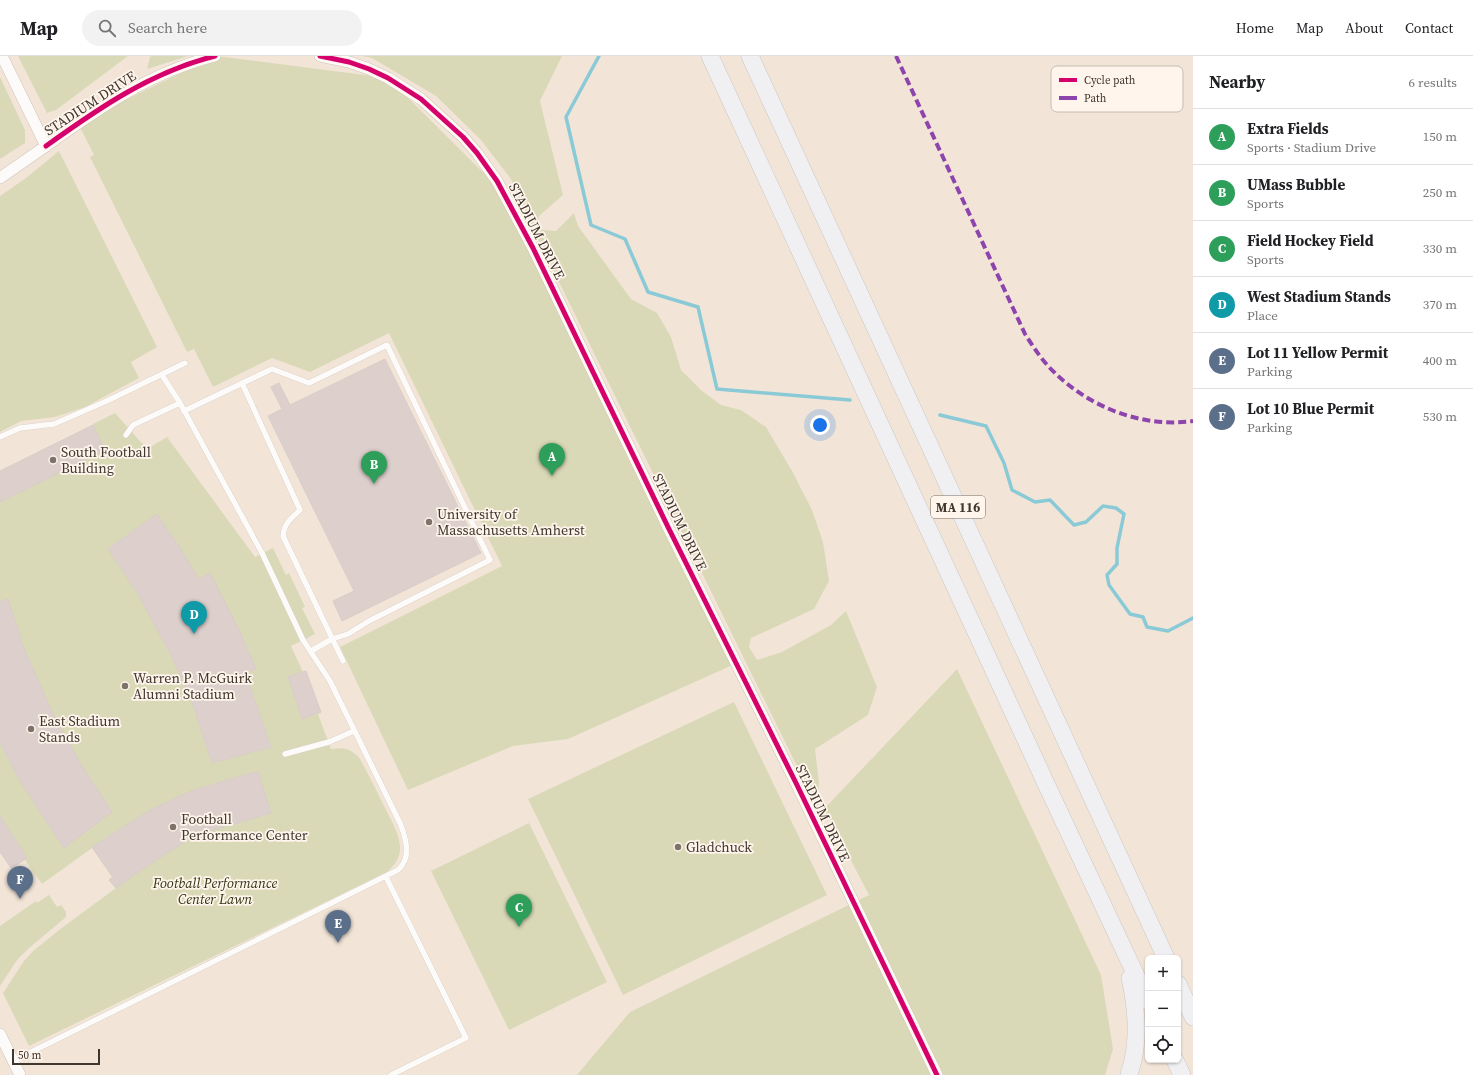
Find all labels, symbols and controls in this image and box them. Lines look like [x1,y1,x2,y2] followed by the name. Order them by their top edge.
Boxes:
[82,10,362,46] search box
[20,15,58,41] text: Map
[96,17,118,39] icon: search
[128,17,207,38] text: Search here
[1236,18,1274,38] text: Home
[1296,18,1323,38] text: Map
[1345,18,1383,38] text: About
[1405,18,1453,38] text: Contact
[40,66,140,140] street label: STADIUM DRIVE
[1051,66,1183,112] legend
[1209,70,1265,94] text: Nearby
[1084,73,1136,88] text: Cycle path
[1409,74,1457,91] text: 6 results
[1084,91,1107,106] text: Path
[1247,118,1328,139] text: Extra Fields
[1218,128,1226,145] text: A
[1423,128,1457,145] text: 150 m
[1247,139,1376,156] text: Sports · Stadium Drive
[1247,174,1345,195] text: UMass Bubble
[504,179,570,283] street label: STADIUM DRIVE
[1218,184,1226,201] text: B
[1423,184,1457,201] text: 250 m
[1247,195,1284,212] text: Sports
[1247,230,1374,251] text: Field Hockey Field
[1218,240,1226,257] text: C
[1423,240,1457,257] text: 330 m
[1247,251,1284,268] text: Sports
[1247,286,1391,307] text: West Stadium Stands
[1217,296,1227,313] text: D
[1423,296,1457,313] text: 370 m
[1247,307,1278,324] text: Place
[1247,342,1388,363] text: Lot 11 Yellow Permit
[1218,352,1226,369] text: E
[1423,352,1457,369] text: 400 m
[1247,363,1292,380] text: Parking
[1247,398,1374,419] text: Lot 10 Blue Permit
[1218,408,1226,425] text: F
[1423,408,1457,425] text: 530 m
[810,415,830,435] your location
[1247,419,1292,436] text: Parking
[61,442,151,478] place label: South Football Building
[539,443,565,476] pin: A
[361,451,387,484] pin: B
[48,455,58,465] marker: South Football Building
[648,470,712,574] street label: STADIUM DRIVE
[931,496,985,518] road number: MA 116
[437,504,585,540] place label: University of Massachusetts Amherst
[424,517,434,527] marker: University of Massachusetts Amherst
[181,601,207,634] pin: D
[133,668,252,704] place label: Warren P. McGuirk Alumni Stadium
[120,681,130,691] marker: Warren P. McGuirk Alumni Stadium
[39,711,120,747] place label: East Stadium Stands
[26,724,36,734] marker: East Stadium Stands
[791,761,855,865] street label: STADIUM DRIVE
[181,809,308,845] place label: Football Performance Center
[168,822,178,832] marker: Football Performance Center
[686,837,752,857] place label: Gladchuck
[673,842,683,852] marker: Gladchuck
[7,866,33,899] pin: F
[152,873,278,909] park label: Football Performance Center Lawn
[506,894,532,927] pin: C
[325,910,351,943] pin: E
[1145,955,1181,1063] map controls
[1145,955,1181,991] button: +
[1145,991,1181,1027] button: −
[1145,1027,1181,1063] button: locate
[12,1047,100,1066] scale bar
[18,1048,41,1063] text: 50 m

